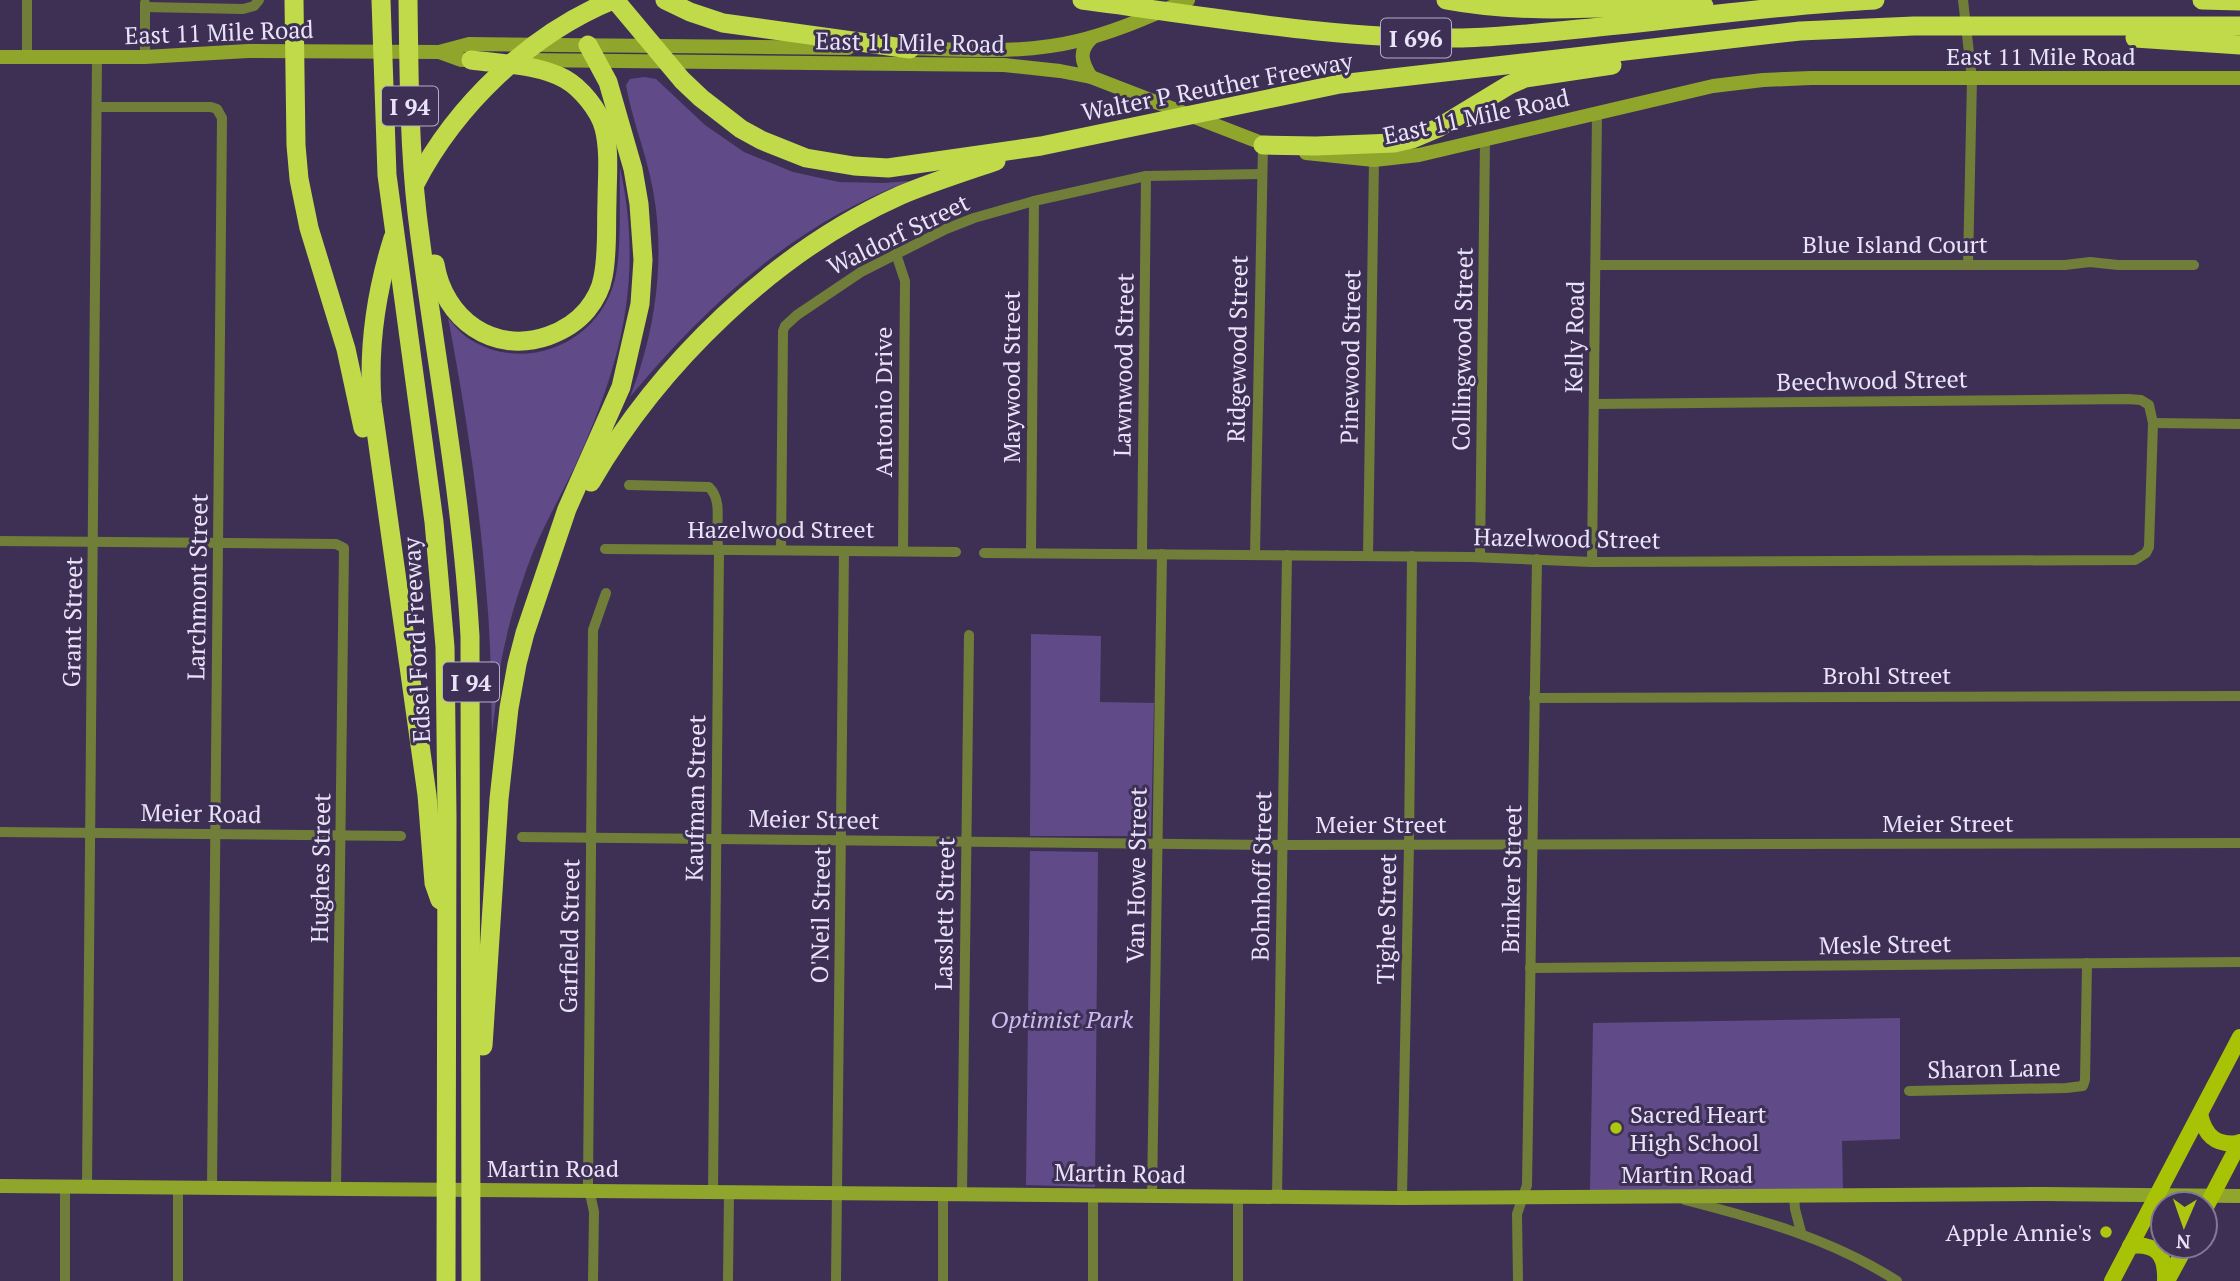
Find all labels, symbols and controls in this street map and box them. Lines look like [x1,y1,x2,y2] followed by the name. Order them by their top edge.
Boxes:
[124,13,314,51] street label: East 11 Mile Road
[1381,19,1451,58] road number: I 696
[815,24,1005,60] street label: East 11 Mile Road
[1946,40,2136,72] street label: East 11 Mile Road
[1079,44,1356,128] street label: Walter P Reuther Freeway
[1380,81,1572,151] street label: East 11 Mile Road
[382,86,438,125] road number: I 94
[822,186,974,282] street label: Waldorf Street
[1802,228,1988,260] street label: Blue Island Court
[1444,247,1480,451] street label: Collingwood Street
[1219,255,1255,443] street label: Ridgewood Street
[1332,269,1368,445] street label: Pinewood Street
[1105,273,1141,457] street label: Lawnwood Street
[1557,281,1591,393] street label: Kelly Road
[995,291,1027,463] street label: Maywood Street
[867,327,899,477] street label: Antonio Drive
[1776,362,1968,398] street label: Beechwood Street
[179,493,215,681] street label: Larchmont Street
[687,513,875,545] street label: Hazelwood Street
[1473,520,1661,556] street label: Hazelwood Street
[395,536,437,744] street label: Edsel Ford Freeway
[55,556,89,688] street label: Grant Street
[1823,659,1951,691] street label: Brohl Street
[443,662,499,702] road number: I 94
[678,714,712,882] street label: Kaufman Street
[1118,787,1154,963] street label: Van Howe Street
[1244,791,1278,961] street label: Bohnhoff Street
[303,792,337,943] street label: Hughes Street
[140,796,262,830] street label: Meier Road
[748,802,880,836] street label: Meier Street
[1494,804,1528,954] street label: Brinker Street
[1882,807,2014,839] street label: Meier Street
[1315,808,1447,840] street label: Meier Street
[927,837,961,991] street label: Lasslett Street
[803,846,837,984] street label: O'Neil Street
[1369,853,1403,985] street label: Tighe Street
[552,858,586,1014] street label: Garfield Street
[1819,927,1952,961] street label: Mesle Street
[991,1003,1134,1035] park label: Optimist Park
[1927,1051,2061,1085] street label: Sharon Lane
[1630,1098,1766,1158] place label: Sacred Heart High School
[1608,1120,1624,1136] marker: Sacred Heart High School
[487,1152,619,1184] street label: Martin Road
[1054,1156,1186,1190] street label: Martin Road
[1621,1158,1753,1190] street label: Martin Road
[2149,1190,2219,1260] north arrow
[1946,1216,2092,1248] place label: Apple Annie's
[2098,1224,2114,1240] marker: Apple Annie's
[2175,1230,2191,1255] text: N

